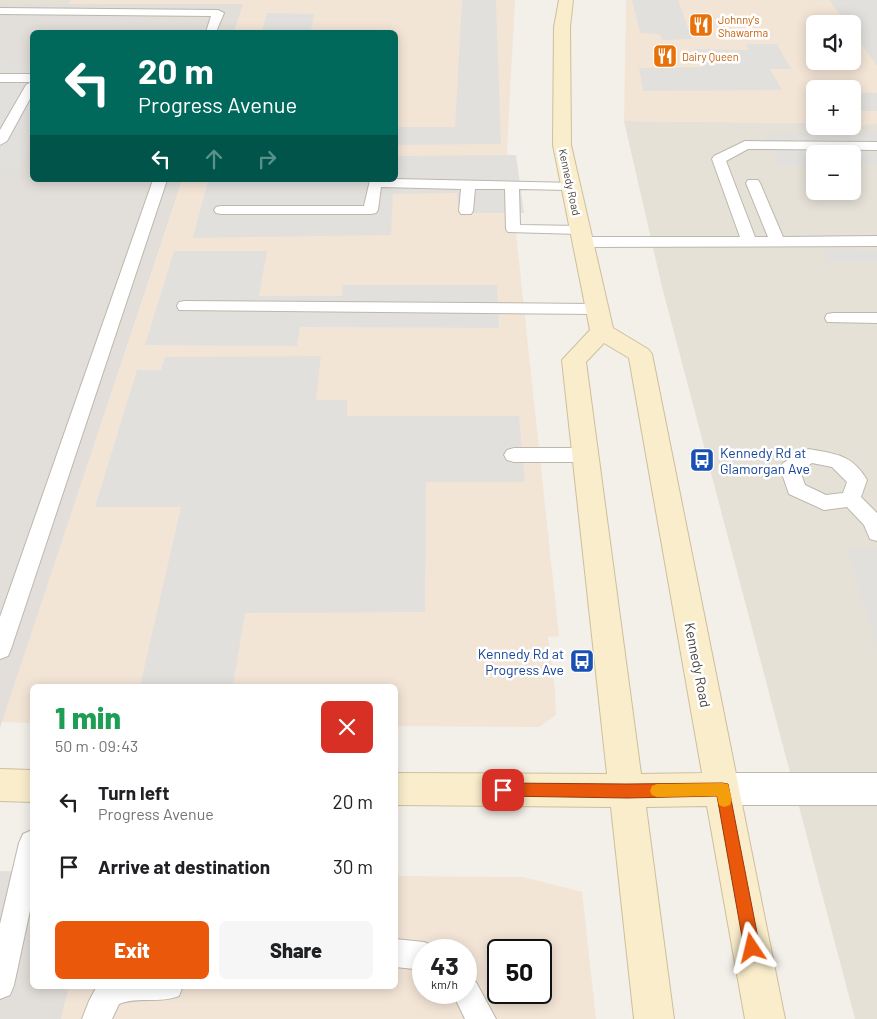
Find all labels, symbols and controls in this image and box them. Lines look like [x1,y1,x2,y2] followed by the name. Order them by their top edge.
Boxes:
[688,12,714,38] restaurant icon: Johnny's Shawarma
[718,13,768,39] place label: Johnny's Shawarma
[806,15,861,200] map controls
[806,15,861,70] button: sound
[652,43,678,69] restaurant icon: Dairy Queen
[138,49,214,91] text: 20 m
[55,50,120,115] icon: left
[682,50,739,63] place label: Dairy Queen
[806,80,861,135] button: +
[138,91,297,117] text: Progress Avenue
[147,145,175,173] icon: left
[200,145,228,173] icon: ahead
[253,145,281,173] icon: right
[806,145,861,200] button: −
[557,148,583,216] street label: Kennedy Road
[720,444,810,477] place label: Kennedy Rd at Glamorgan Ave
[689,447,715,473] bus stop icon: Kennedy Rd at Glamorgan Ave
[681,621,715,709] street label: Kennedy Road
[478,645,564,678] place label: Kennedy Rd at Progress Ave
[569,648,595,674] bus stop icon: Kennedy Rd at Progress Ave
[55,699,121,735] text: 1 min
[321,701,373,753] button: close
[55,736,138,755] text: 50 m · 09:43
[482,769,524,811] pin
[489,776,517,804] icon: arrive
[98,781,169,804] text: Turn left
[55,788,83,816] icon: left
[333,790,373,813] text: 20 m
[98,804,214,823] text: Progress Avenue
[55,853,83,881] icon: arrive
[98,855,270,878] text: Arrive at destination
[333,855,373,878] text: 30 m
[55,921,209,979] button: Exit
[219,921,373,979] button: Share
[725,921,777,973] position arrow
[487,939,552,1004] speed limit sign: 50
[430,950,459,980] text: 43
[431,977,458,991] text: km/h

